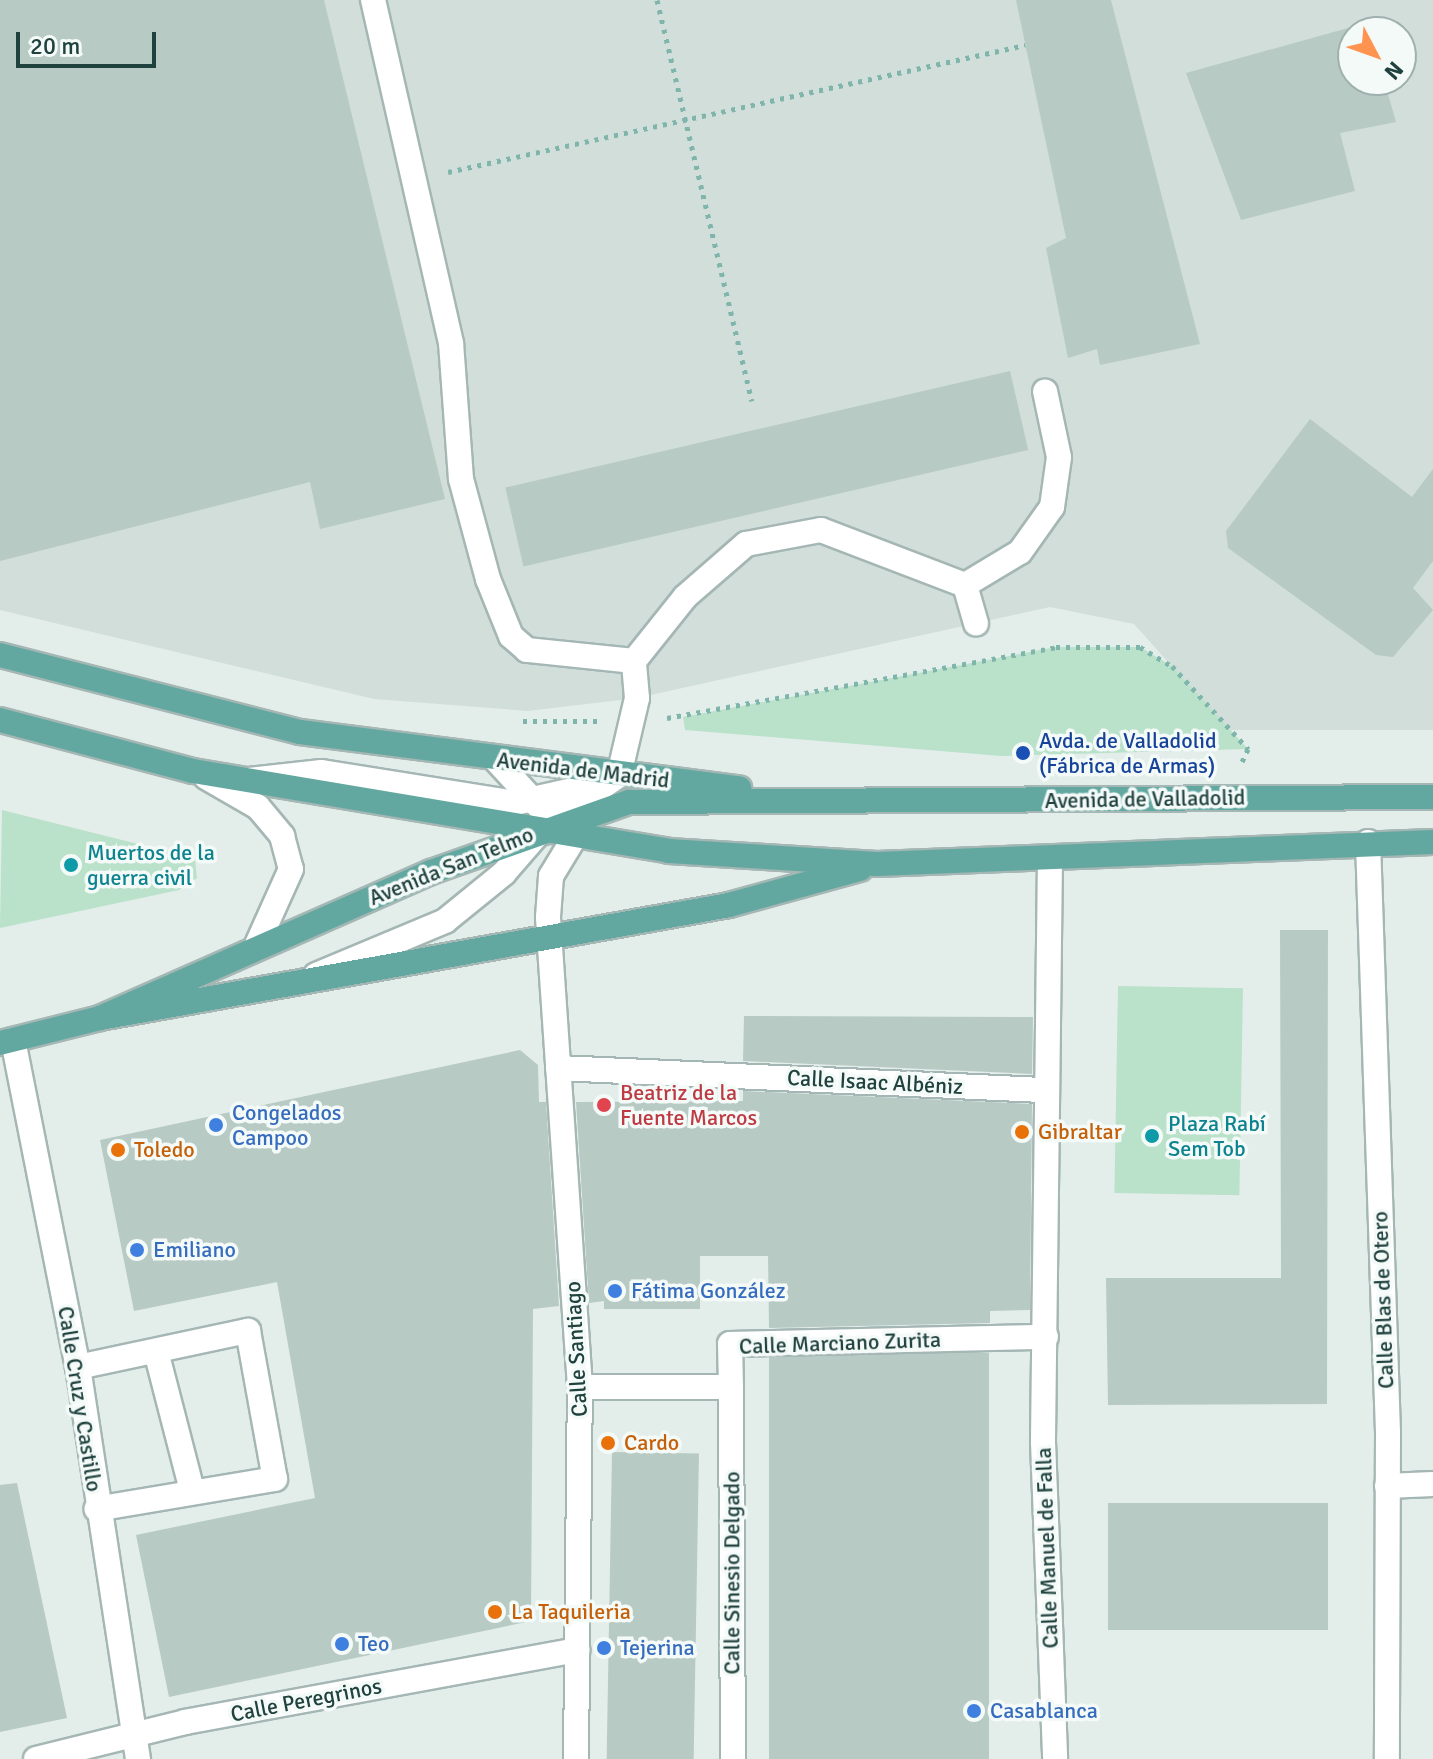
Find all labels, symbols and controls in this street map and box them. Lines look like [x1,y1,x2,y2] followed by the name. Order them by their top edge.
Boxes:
[20,16,160,66] scale bar
[1337,16,1417,96] north arrow
[30,31,80,61] text: 20 m
[1379,56,1409,85] text: N
[1039,727,1217,778] place label: Avda. de Valladolid (Fábrica de Armas)
[1014,744,1032,762] marker: Avda. de Valladolid (Fábrica de Armas)
[495,746,671,794] street label: Avenida de Madrid
[1044,784,1246,814] street label: Avenida de Valladolid
[365,821,537,911] street label: Avenida San Telmo
[87,839,215,890] place label: Muertos de la guerra civil
[62,856,80,874] marker: Muertos de la guerra civil
[786,1064,964,1100] street label: Calle Isaac Albéniz
[620,1079,757,1130] place label: Beatriz de la Fuente Marcos
[595,1096,613,1114] marker: Beatriz de la Fuente Marcos
[232,1099,341,1150] place label: Congelados Campoo
[1168,1110,1266,1162] place label: Plaza Rabí Sem Tob
[207,1116,225,1134] marker: Congelados Campoo
[1038,1119,1122,1145] place label: Gibraltar
[1013,1123,1031,1141] marker: Gibraltar
[1143,1127,1161,1145] marker: Plaza Rabí Sem Tob
[134,1137,195,1163] place label: Toledo
[109,1141,127,1159] marker: Toledo
[1367,1211,1399,1389] street label: Calle Blas de Otero
[153,1237,236,1263] place label: Emiliano
[128,1241,146,1259] marker: Emiliano
[631,1278,786,1304] place label: Fátima González
[559,1280,593,1418] street label: Calle Santiago
[606,1282,624,1300] marker: Fátima González
[52,1304,108,1494] street label: Calle Cruz y Castillo
[739,1326,941,1360] street label: Calle Marciano Zurita
[624,1430,679,1456] place label: Cardo
[599,1434,617,1452] marker: Cardo
[1030,1447,1064,1649] street label: Calle Manuel de Falla
[719,1471,745,1675] street label: Calle Sinesio Delgado
[511,1599,631,1625] place label: La Taquileria
[486,1603,504,1621] marker: La Taquileria
[358,1631,389,1657] place label: Teo
[333,1635,351,1653] marker: Teo
[620,1635,695,1661] place label: Tejerina
[595,1639,613,1657] marker: Tejerina
[228,1672,384,1728] street label: Calle Peregrinos
[990,1698,1098,1724] place label: Casablanca
[965,1702,983,1720] marker: Casablanca

